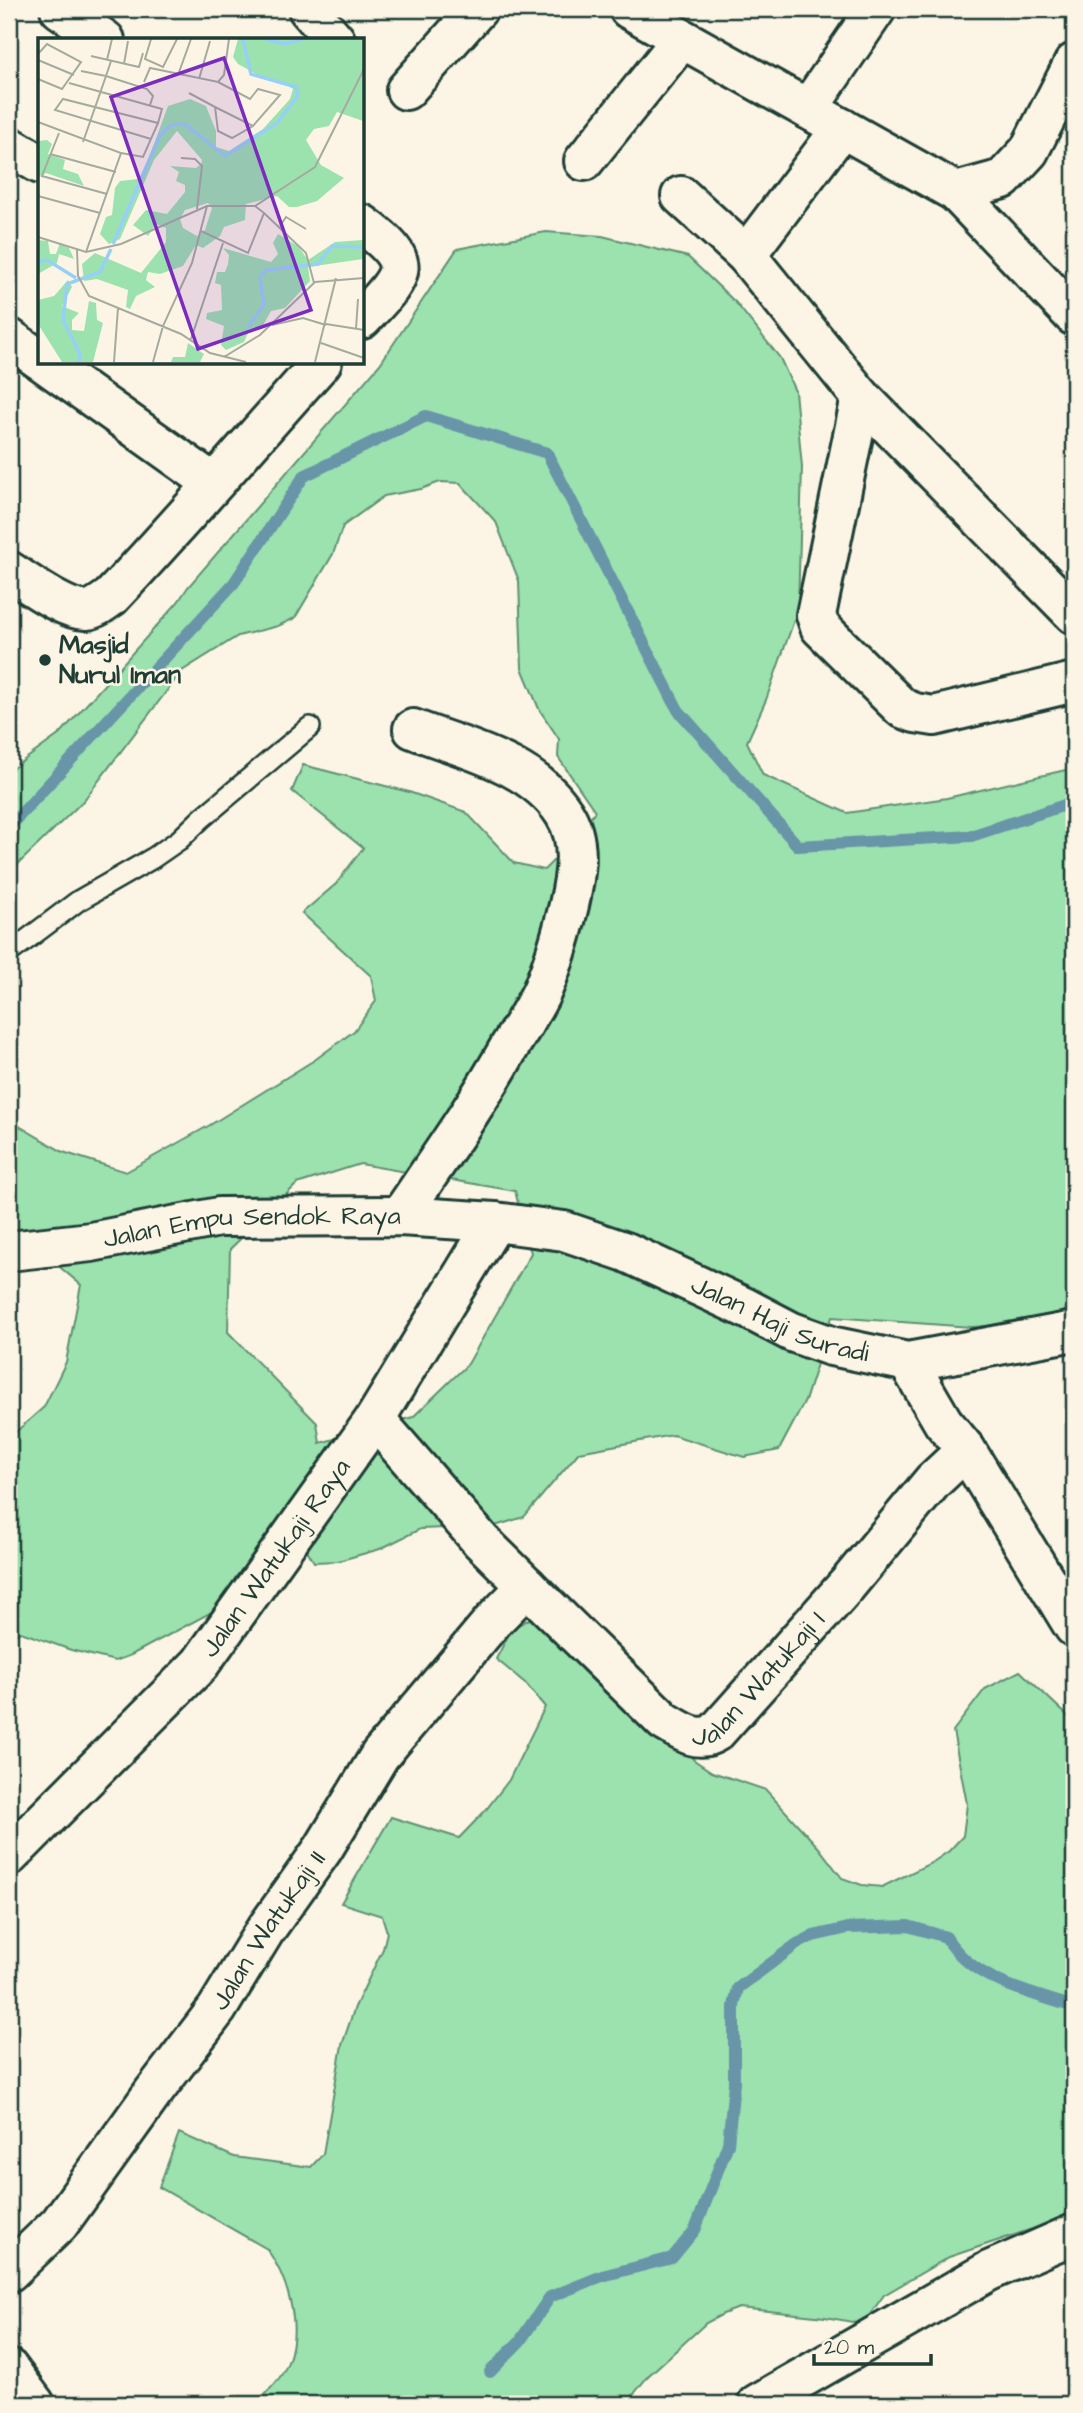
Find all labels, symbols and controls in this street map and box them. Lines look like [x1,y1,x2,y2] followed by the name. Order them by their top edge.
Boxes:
[38,38,364,364] inset map
[59,627,181,693] place label: Masjid Nurul Iman
[37,652,53,668] marker: Masjid Nurul Iman
[100,1198,401,1257] street label: Jalan Empu Sendok Raya
[685,1267,872,1371] street label: Jalan Haji Suradi
[192,1451,359,1665] street label: Jalan Watukaji Raya
[691,1603,834,1755] street label: Jalan Watukaji I
[202,1843,334,2017] street label: Jalan Watukaji II
[814,2322,931,2366] scale bar
[824,2333,875,2362] text: 20 m

